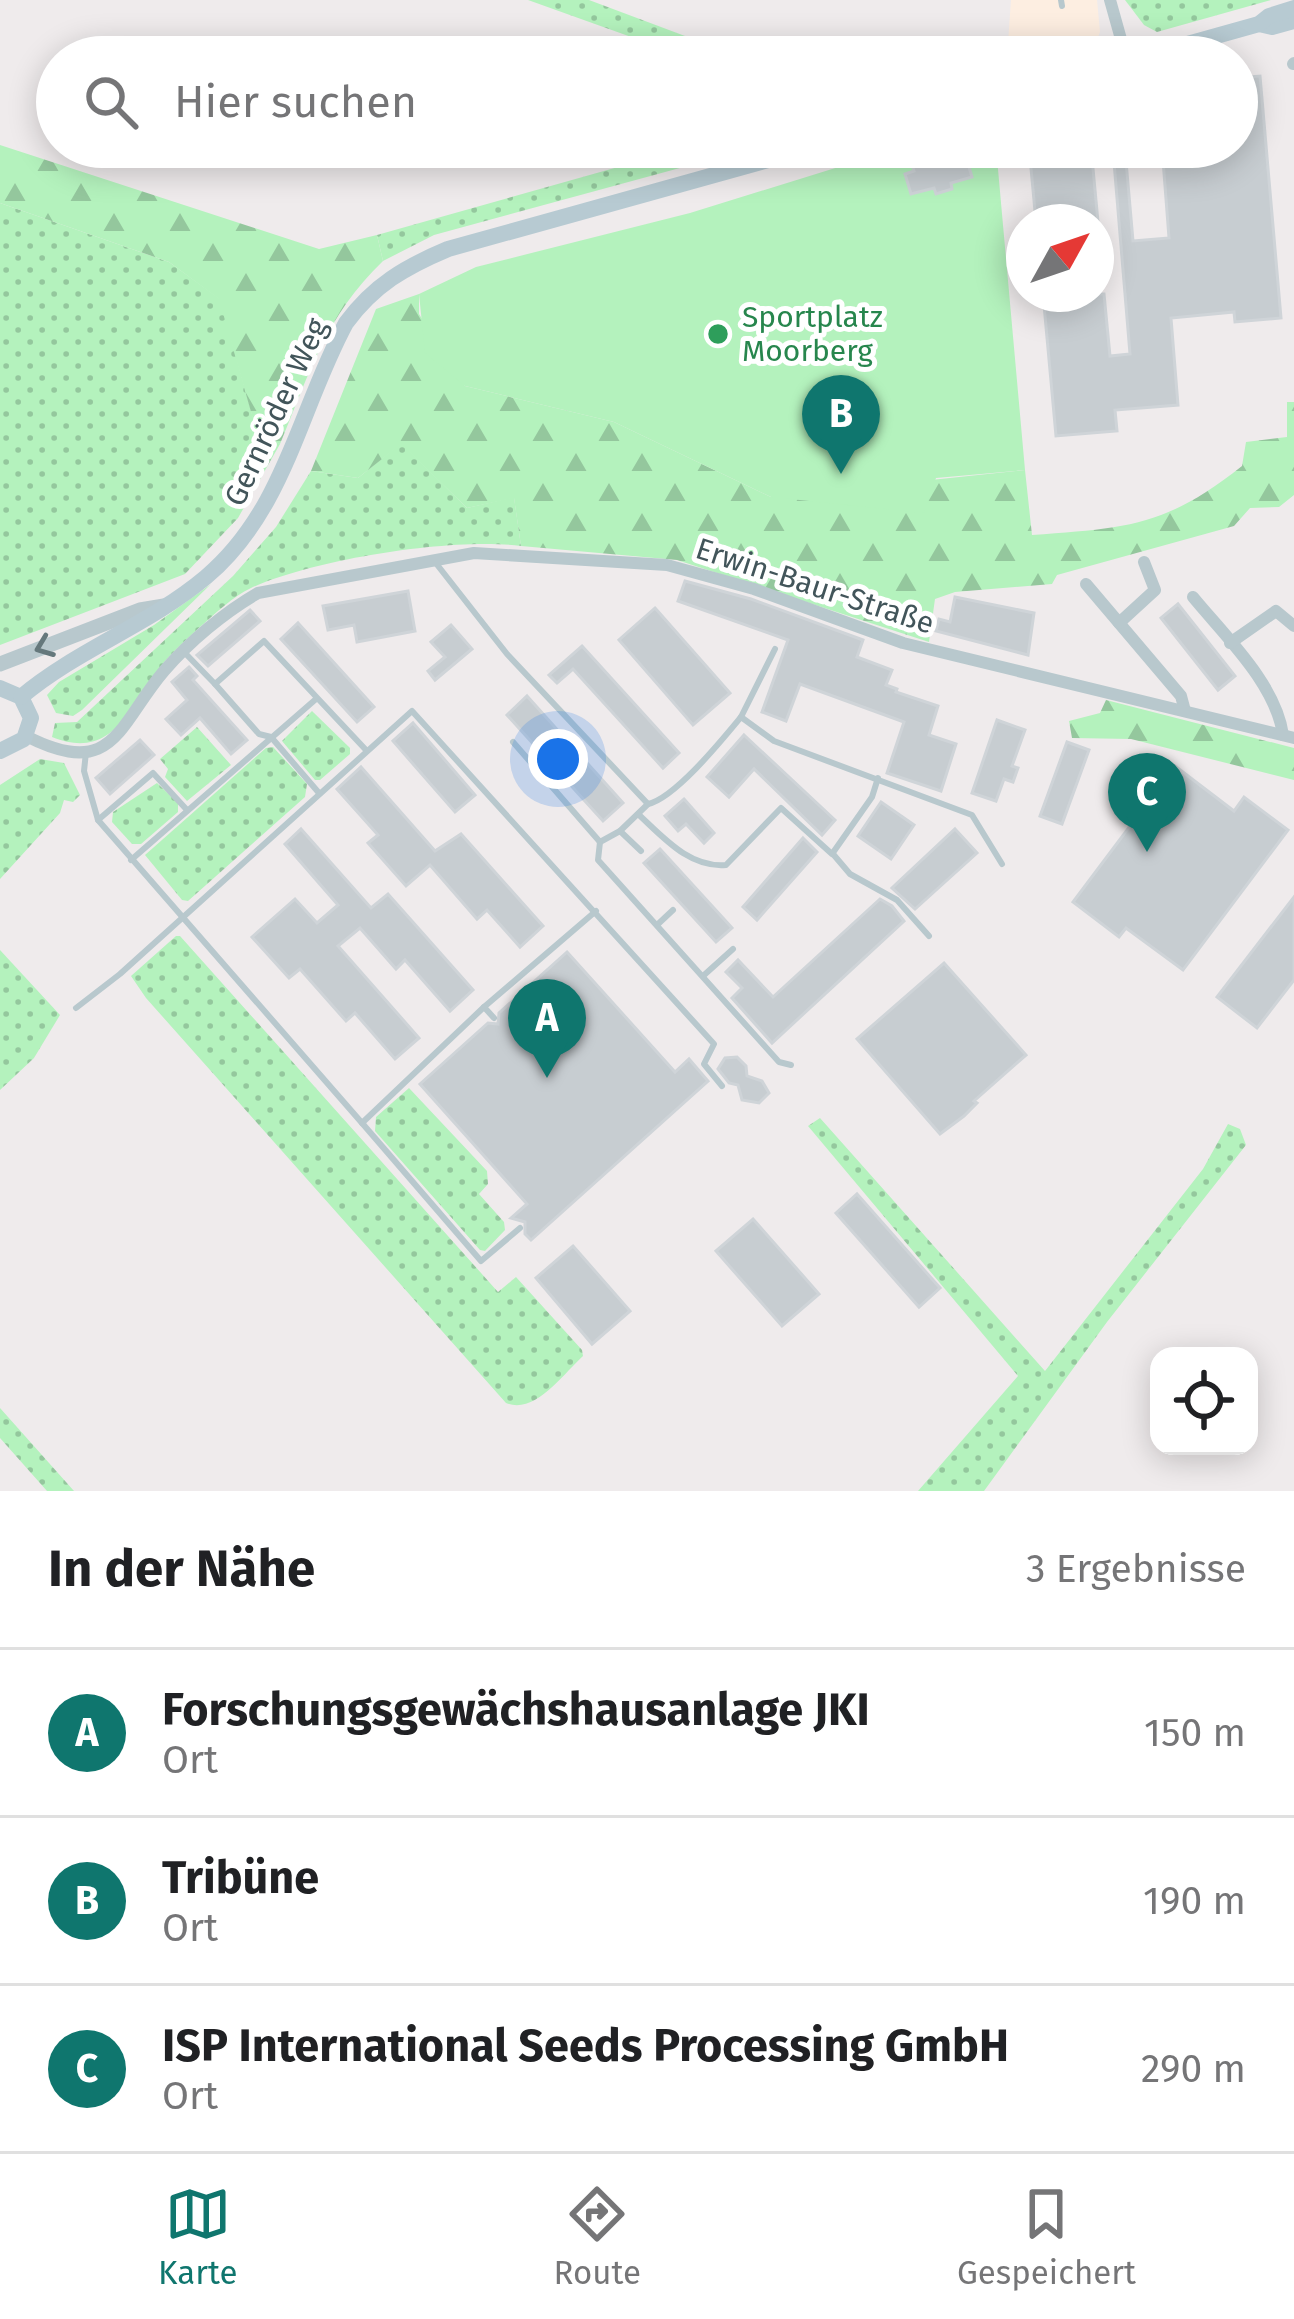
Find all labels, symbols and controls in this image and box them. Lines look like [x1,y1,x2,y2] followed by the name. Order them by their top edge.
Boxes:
[36,36,1258,168] search box
[78,69,144,135] icon: search
[174,75,417,129] text: Hier suchen
[1006,204,1114,312] north arrow
[742,299,883,369] place label: Sportplatz Moorberg
[217,312,335,512] street label: Gernröder Weg
[705,321,731,347] marker: Sportplatz Moorberg
[802,375,880,474] pin: B
[691,530,939,642] street label: Erwin-Baur-Straße
[34,632,55,657] one-way arrow
[528,729,588,789] your location
[1108,753,1186,852] pin: C
[508,979,586,1078] pin: A
[1150,1347,1258,1455] map controls
[1150,1347,1258,1455] button: locate
[48,1538,315,1600] text: In der Nähe
[1026,1546,1246,1592] text: 3 Ergebnisse
[162,1683,870,1737] text: Forschungsgewächshausanlage JKI
[75,1710,99,1756] text: A
[1144,1710,1246,1756] text: 150 m
[162,1737,218,1783] text: Ort
[162,1851,319,1905] text: Tribüne
[75,1878,99,1924] text: B
[1143,1878,1246,1924] text: 190 m
[162,1905,218,1951] text: Ort
[162,2019,1009,2073] text: ISP International Seeds Processing GmbH
[76,2046,98,2092] text: C
[1141,2046,1246,2092] text: 290 m
[162,2073,218,2119] text: Ort
[158,2181,237,2293] tab: Karte
[554,2181,641,2293] tab: Route
[957,2181,1136,2293] tab: Gespeichert

